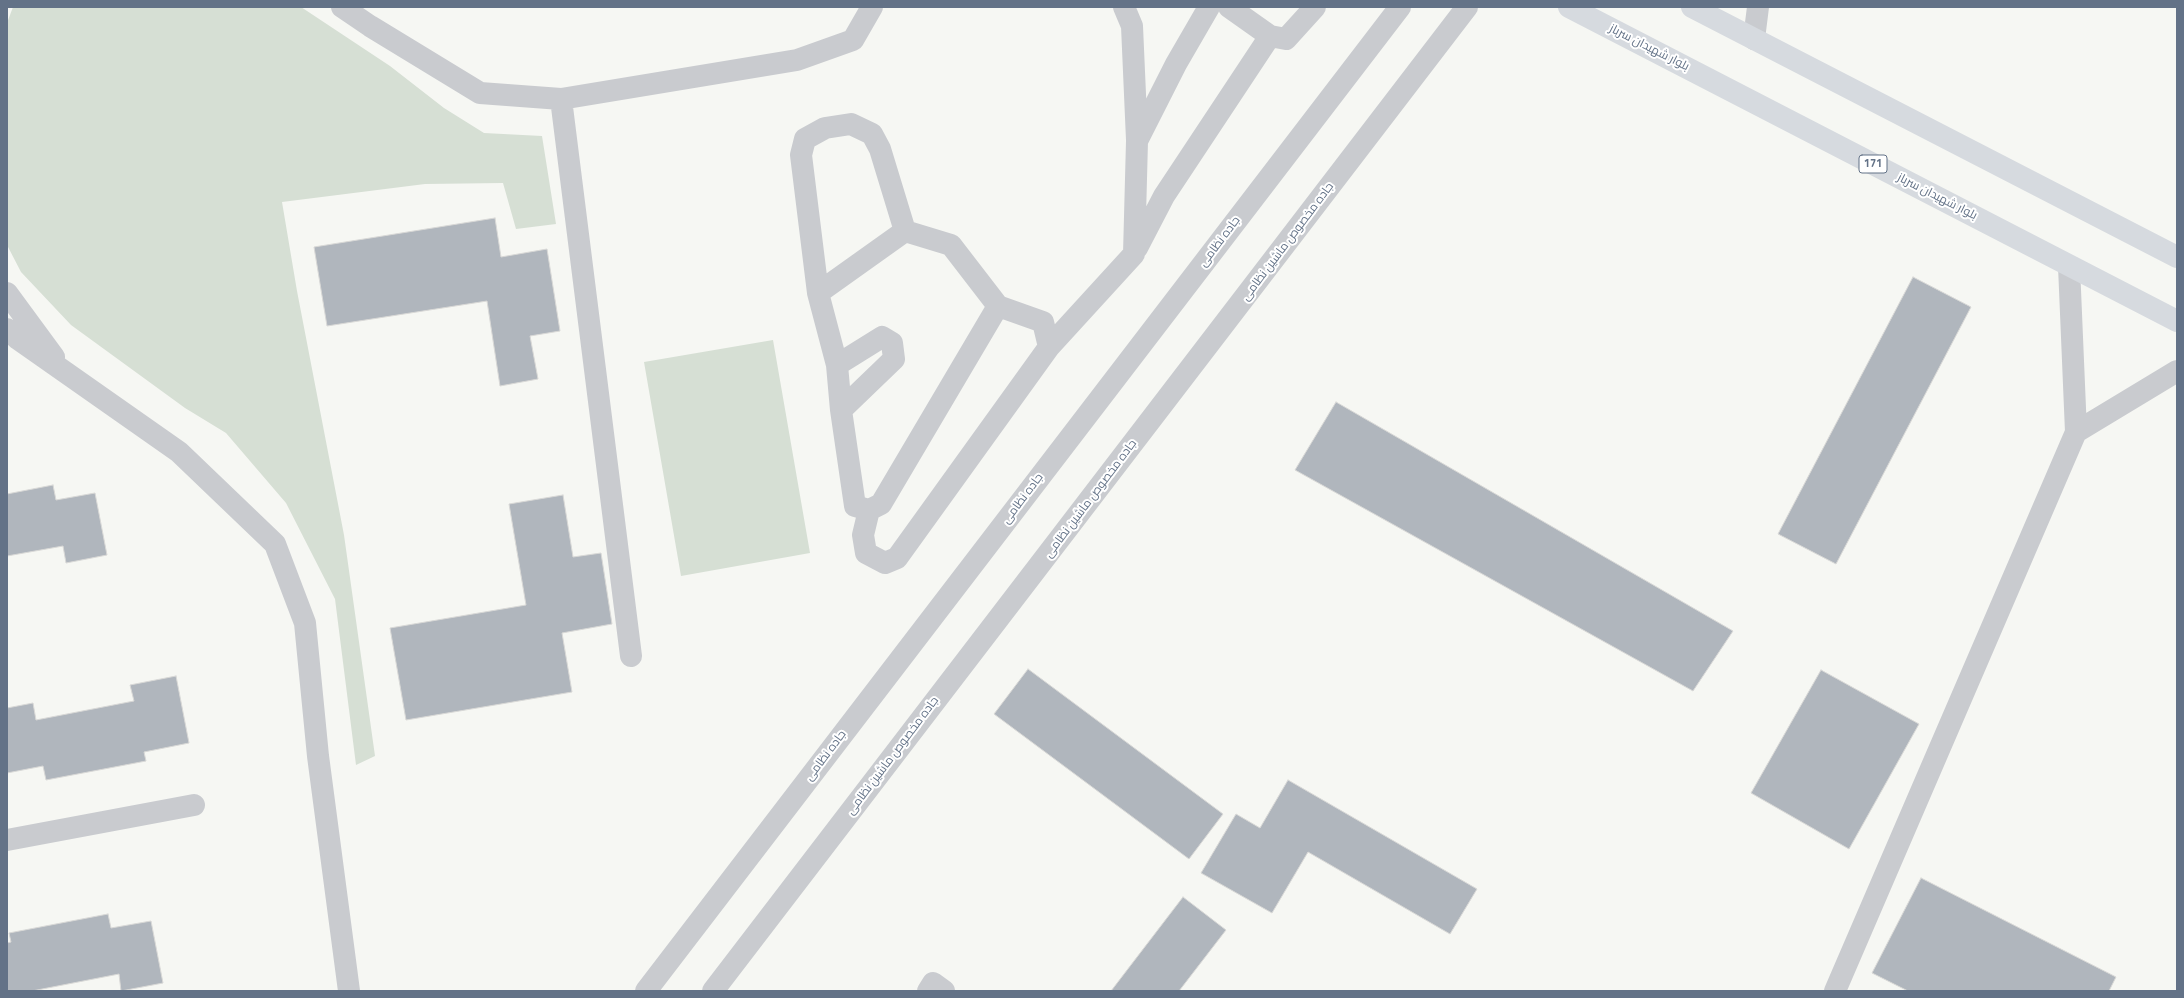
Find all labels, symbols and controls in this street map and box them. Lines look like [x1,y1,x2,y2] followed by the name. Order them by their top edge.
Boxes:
[1607,22,1691,74] street label: بلوار شهیدان سرباز
[1859,155,1887,173] road number: 171
[1895,171,1979,223] street label: بلوار شهیدان سرباز
[1239,180,1337,304] street label: جاده مخصوص ماشین نظامی
[1196,214,1244,270] street label: جاده نظامی
[1042,437,1140,561] street label: جاده مخصوص ماشین نظامی
[999,471,1047,527] street label: جاده نظامی
[844,694,942,818] street label: جاده مخصوص ماشین نظامی
[802,728,850,784] street label: جاده نظامی

